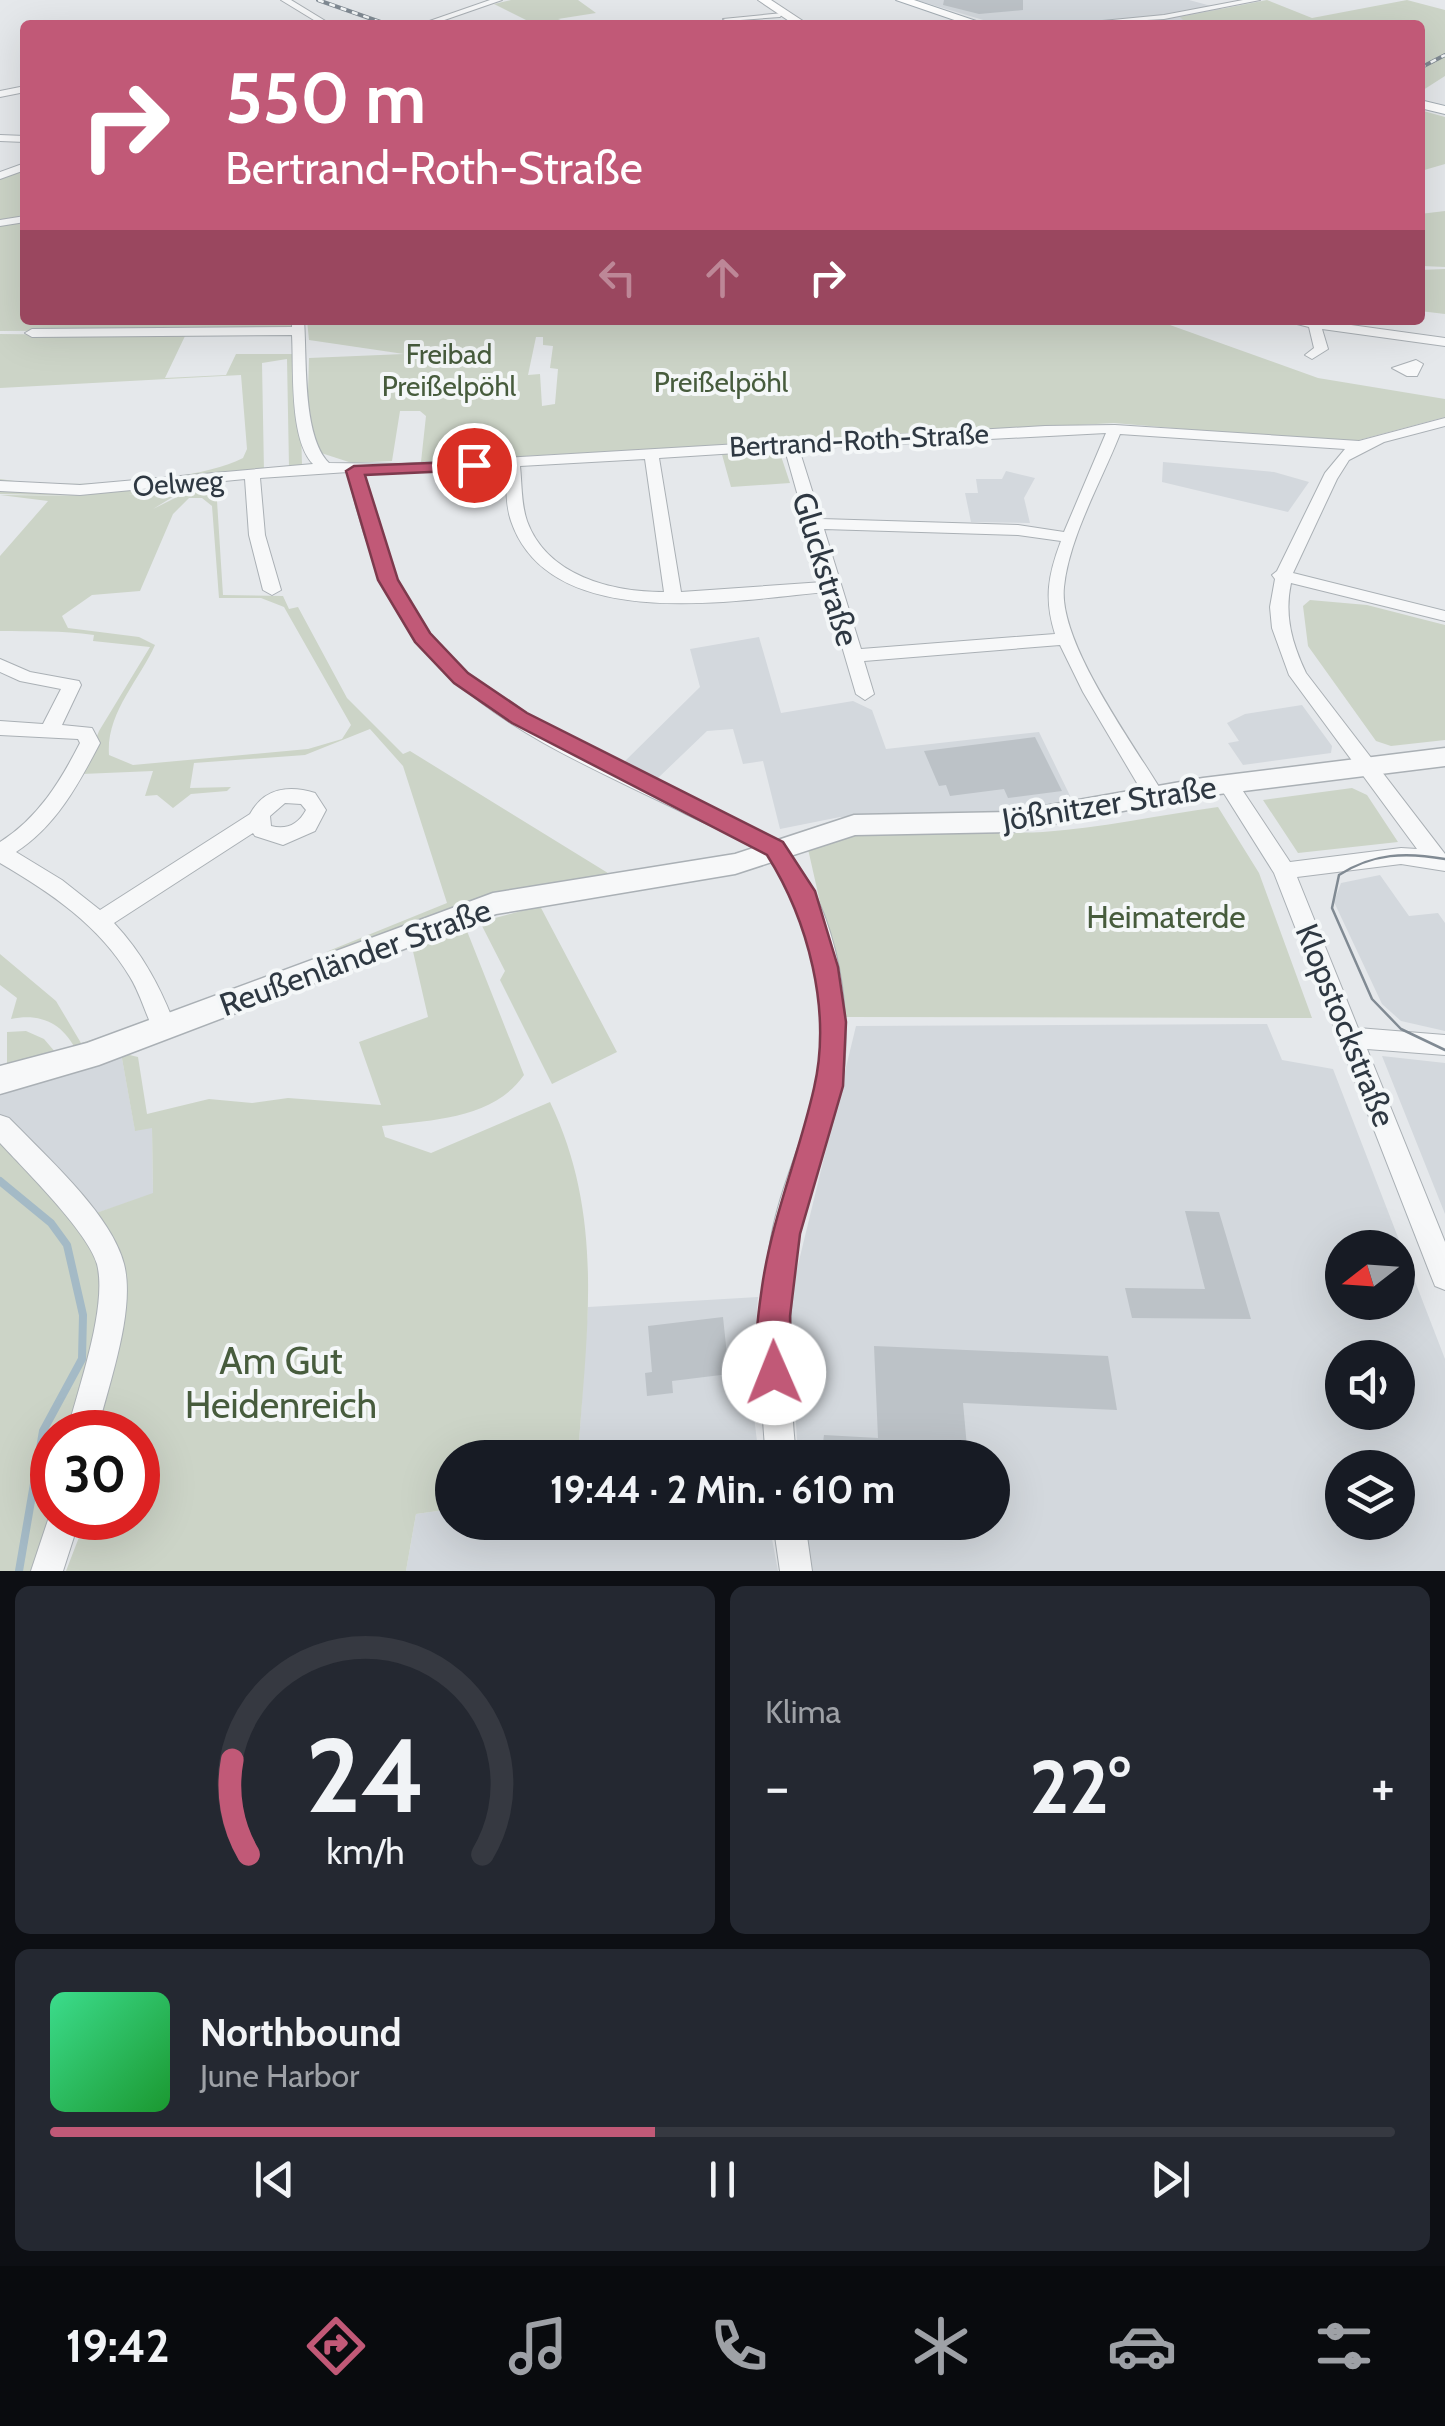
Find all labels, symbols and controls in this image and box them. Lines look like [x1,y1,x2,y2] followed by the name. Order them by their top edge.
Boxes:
[225,55,426,141] text: 550 m
[60,60,190,190] icon: right
[225,141,643,195] text: Bertrand-Roth-Straße
[590,250,645,305] icon: left
[695,250,750,305] icon: ahead
[800,250,855,305] icon: right
[382,337,517,403] park label: Freibad Preißelpöhl
[654,365,789,399] park label: Preißelpöhl
[728,416,990,464] street label: Bertrand-Roth-Straße
[432,423,517,508] pin
[447,438,502,493] icon: arrive
[132,463,225,503] street label: Oelweg
[784,488,868,650] street label: Gluckstraße
[998,767,1219,839] street label: Jößnitzer Straße
[214,890,496,1024] street label: Reußenländer Straße
[1086,897,1246,936] park label: Heimaterde
[1288,918,1404,1132] street label: Klopstockstraße
[1325,1230,1415,1320] north arrow
[1325,1230,1415,1540] map controls
[722,1321,826,1425] position arrow
[185,1337,377,1428] park label: Am Gut Heidenreich
[1325,1340,1415,1430] button: sound
[30,1410,160,1540] speed limit sign: 30
[1325,1450,1415,1540] button: layers
[550,1466,895,1513] text: 19:44 · 2 Min. · 610 m
[765,1692,841,1731] text: Klima
[305,1712,425,1838] text: 24
[1029,1741,1131,1832] text: 22°
[765,1753,789,1820] text: −
[1371,1753,1395,1820] text: +
[326,1830,404,1873] text: km/h
[200,2009,402,2056] text: Northbound
[200,2056,359,2095] text: June Harbor
[247,2152,302,2207] icon: previous
[695,2152,750,2207] icon: pause
[1143,2152,1198,2207] icon: next
[301,2311,371,2381] icon: directions
[503,2311,573,2381] icon: music
[704,2311,774,2381] icon: phone
[906,2311,976,2381] icon: climate
[1107,2311,1177,2381] icon: car
[1309,2311,1379,2381] icon: filters
[66,2319,169,2373] text: 19:42

